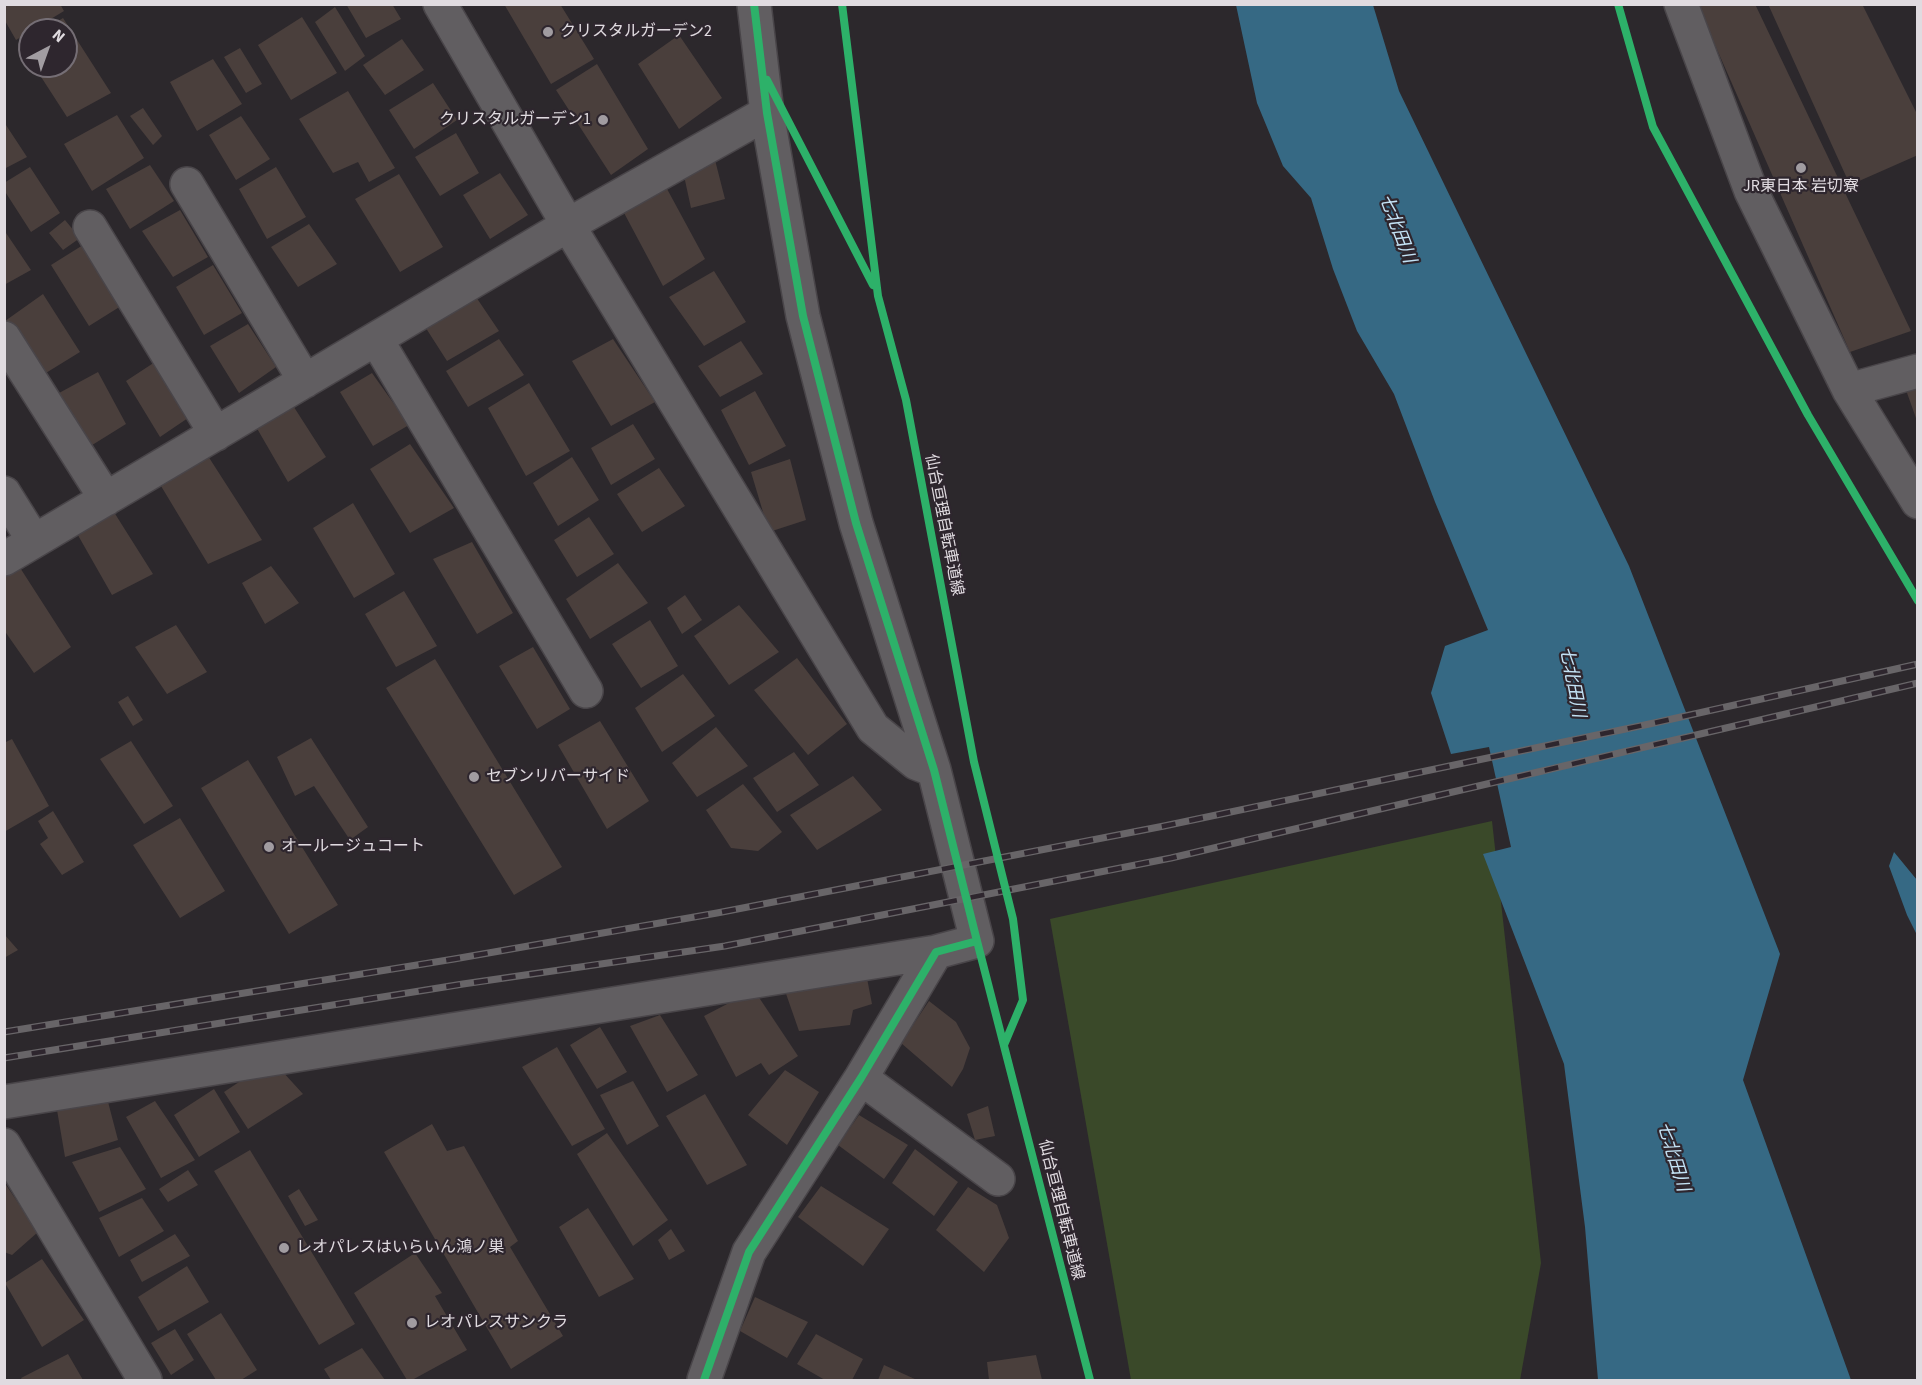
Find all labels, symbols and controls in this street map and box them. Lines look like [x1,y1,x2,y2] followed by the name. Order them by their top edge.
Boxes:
[18,18,78,78] north arrow
[560,22,712,42] place label: クリスタルガーデン2
[47,24,70,48] text: N
[541,25,555,39] marker: クリスタルガーデン2
[439,110,591,130] place label: クリスタルガーデン1
[596,113,610,127] marker: クリスタルガーデン1
[1794,161,1808,175] marker: JR東日本 岩切寮
[1743,177,1859,197] place label: JR東日本 岩切寮
[1373,192,1419,266] water label: 七北田川
[920,452,966,598] street label: 仙台亘理自転車道線
[1554,645,1588,719] water label: 七北田川
[486,767,630,787] place label: セブンリバーサイド
[467,770,481,784] marker: セブンリバーサイド
[281,837,425,857] place label: オールージュコート
[262,840,276,854] marker: オールージュコート
[1651,1119,1693,1195] water label: 七北田川
[1033,1138,1087,1282] street label: 仙台亘理自転車道線
[296,1238,504,1258] place label: レオパレスはいらいん鴻ノ巣
[277,1241,291,1255] marker: レオパレスはいらいん鴻ノ巣
[424,1313,568,1333] place label: レオパレスサンクラ
[405,1316,419,1330] marker: レオパレスサンクラ

